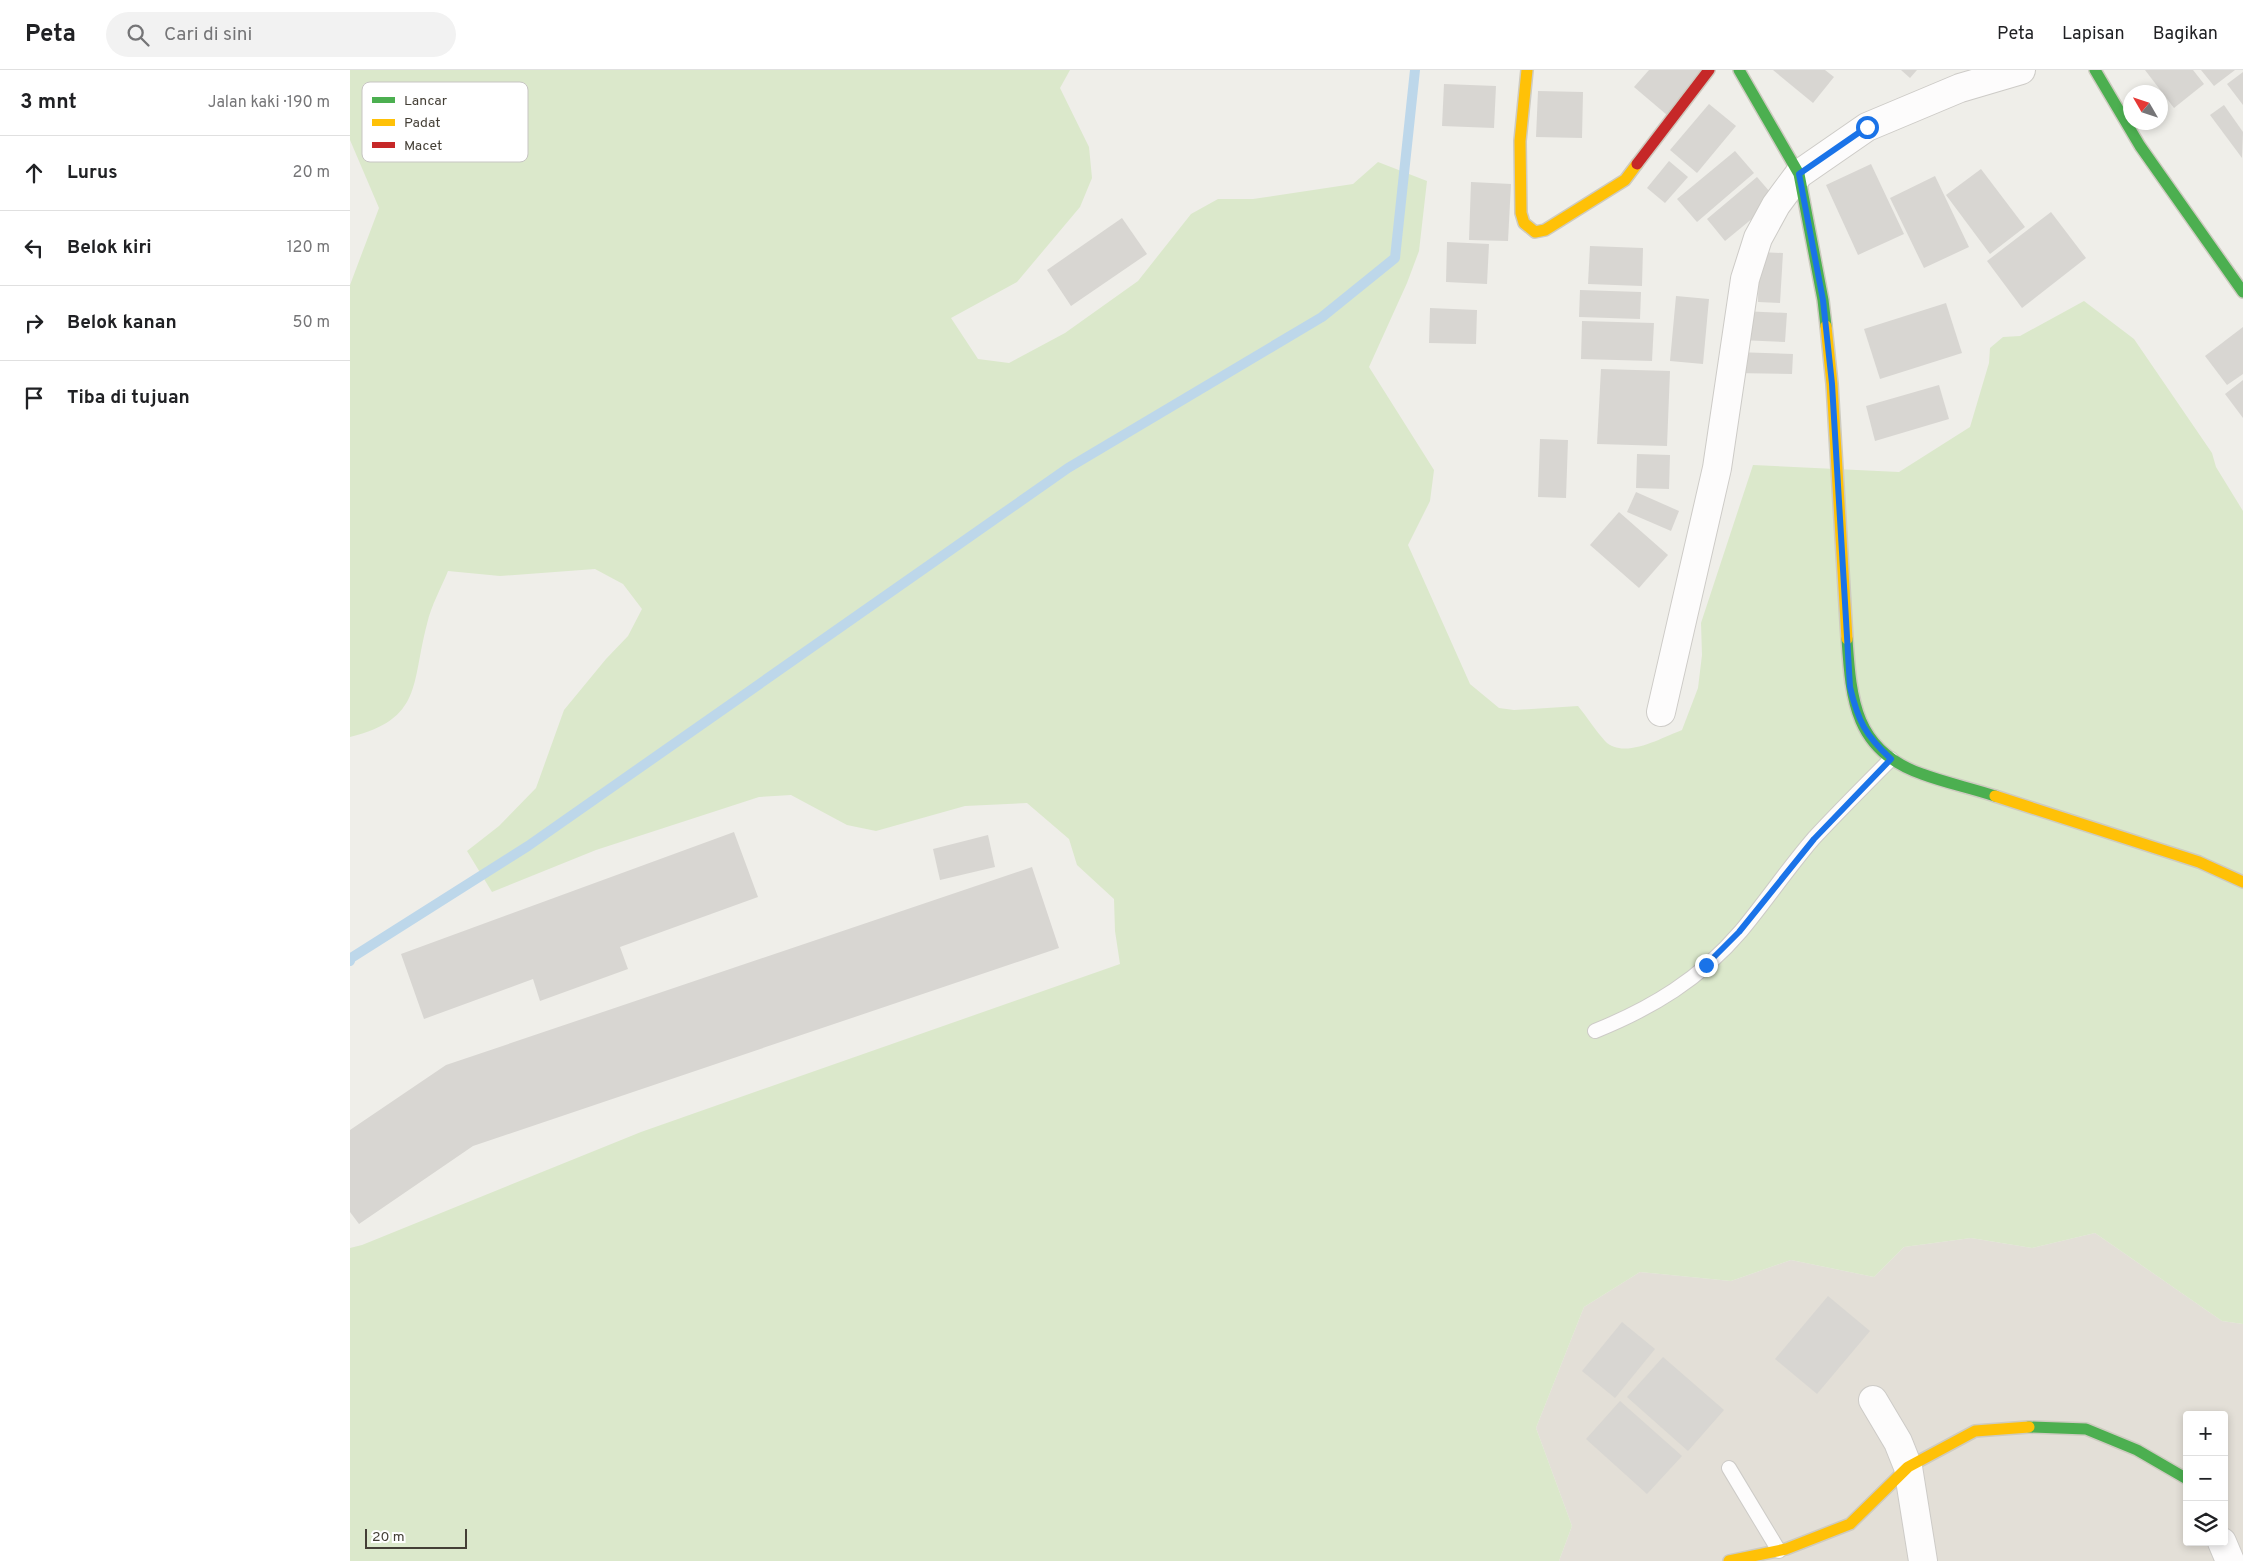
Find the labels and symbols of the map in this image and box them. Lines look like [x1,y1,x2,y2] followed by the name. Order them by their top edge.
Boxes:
[362,82,528,162] legend
[2123,85,2168,130] north arrow
[404,93,448,110] text: Lancar
[404,115,440,132] text: Padat
[1856,116,1879,139] route start
[404,138,442,155] text: Macet
[1695,954,1718,977] route end
[365,1526,468,1549] scale bar

